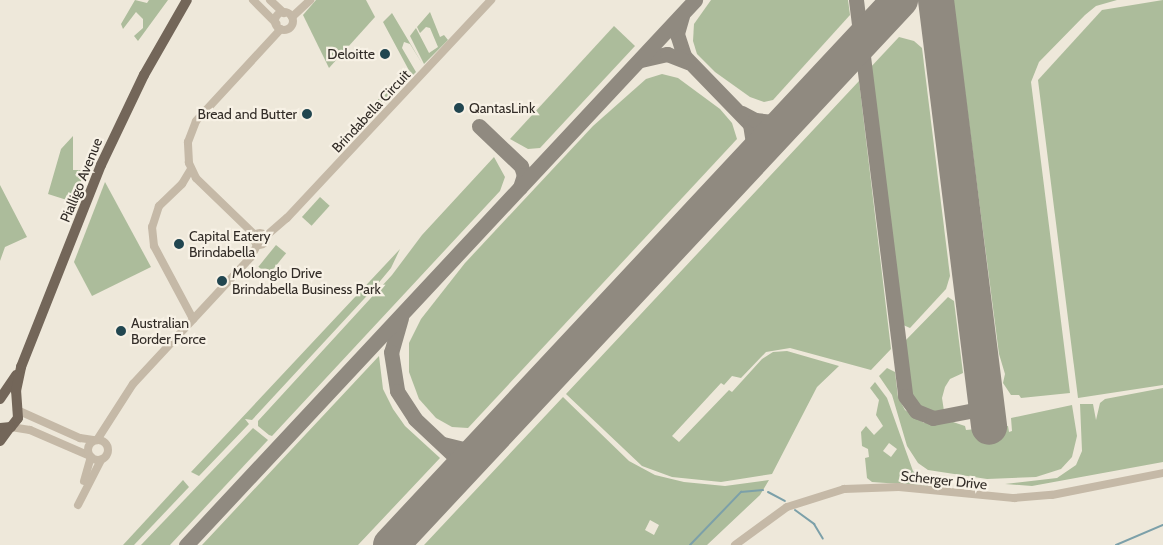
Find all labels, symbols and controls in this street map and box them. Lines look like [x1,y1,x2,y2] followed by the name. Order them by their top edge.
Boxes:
[327,46,375,62] place label: Deloitte
[379,48,391,60] marker: Deloitte
[328,66,414,156] street label: Brindabella Circuit
[469,100,535,116] place label: QantasLink
[453,102,465,114] marker: QantasLink
[198,106,297,122] place label: Bread and Butter
[301,108,313,120] marker: Bread and Butter
[56,135,106,225] street label: Pialligo Avenue
[189,228,271,260] place label: Capital Eatery Brindabella
[173,238,185,250] marker: Capital Eatery Brindabella
[232,265,381,298] place label: Molonglo Drive Brindabella Business Park
[216,275,228,287] marker: Molonglo Drive Brindabella Business Park
[131,315,206,348] place label: Australian Border Force
[115,325,127,337] marker: Australian Border Force
[900,467,988,493] street label: Scherger Drive

